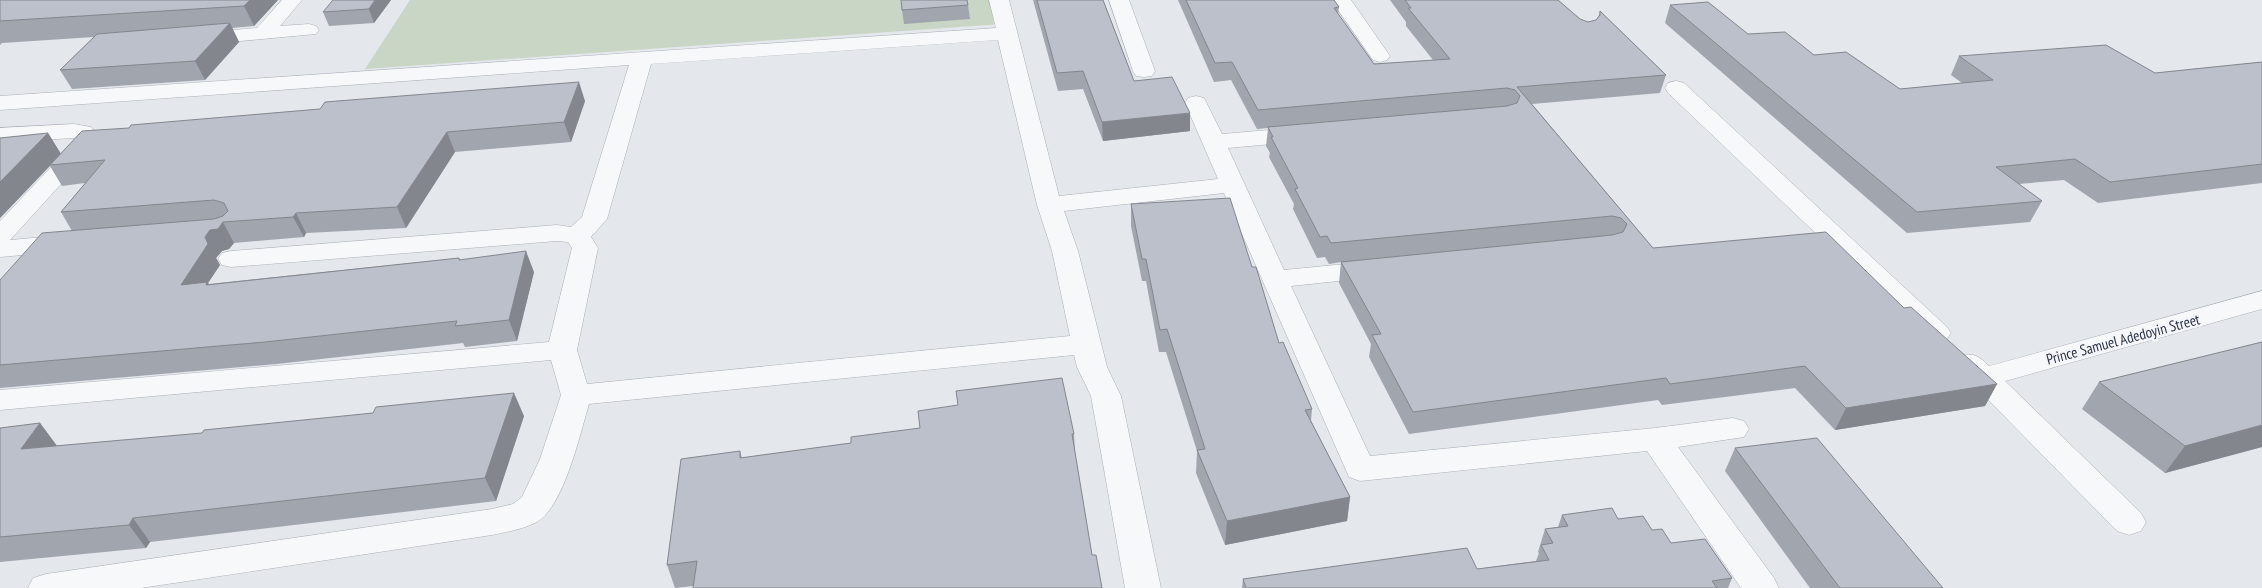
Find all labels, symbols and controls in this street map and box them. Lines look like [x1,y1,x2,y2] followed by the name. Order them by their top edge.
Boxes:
[2044,309,2202,369] street label: Prince Samuel Adedoyin Street

